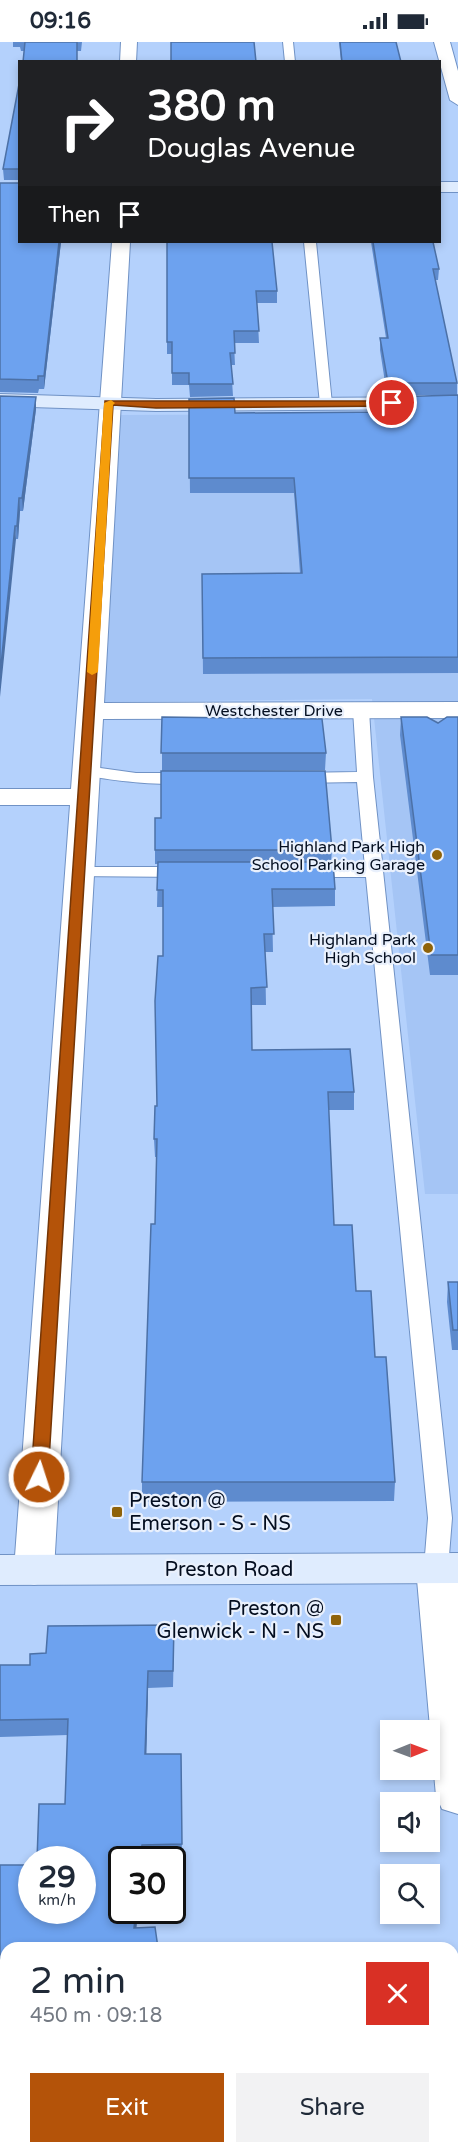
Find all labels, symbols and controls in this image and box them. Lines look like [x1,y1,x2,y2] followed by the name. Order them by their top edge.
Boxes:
[30,8,91,34] text: 09:16
[147,81,276,132] text: 380 m
[48,84,126,162] icon: right
[147,132,355,165] text: Douglas Avenue
[113,198,146,231] icon: arrive
[48,202,101,228] text: Then
[366,377,417,428] pin
[375,386,408,419] icon: arrive
[205,701,343,721] street label: Westchester Drive
[252,837,425,875] place label: Highland Park High School Parking Garage
[430,848,444,862] marker: Highland Park High School Parking Garage
[309,930,416,968] place label: Highland Park High School
[421,941,435,955] marker: Highland Park High School
[7,1445,71,1509] position arrow
[129,1489,291,1536] place label: Preston @ Emerson - S - NS
[110,1505,124,1519] marker: Preston @ Emerson - S - NS
[165,1558,293,1582] street label: Preston Road
[157,1597,324,1644] place label: Preston @ Glenwick - N - NS
[329,1613,343,1627] marker: Preston @ Glenwick - N - NS
[380,1720,440,1780] north arrow
[380,1720,440,1924] map controls
[380,1792,440,1852] button: sound
[108,1846,186,1924] speed limit sign: 30
[38,1859,76,1896] text: 29
[380,1864,440,1924] button: search
[38,1891,76,1909] text: km/h
[30,1960,126,2003] text: 2 min
[366,1962,429,2025] button: close
[30,2004,162,2028] text: 450 m · 09:18
[30,2073,224,2142] button: Exit
[236,2073,429,2142] button: Share

